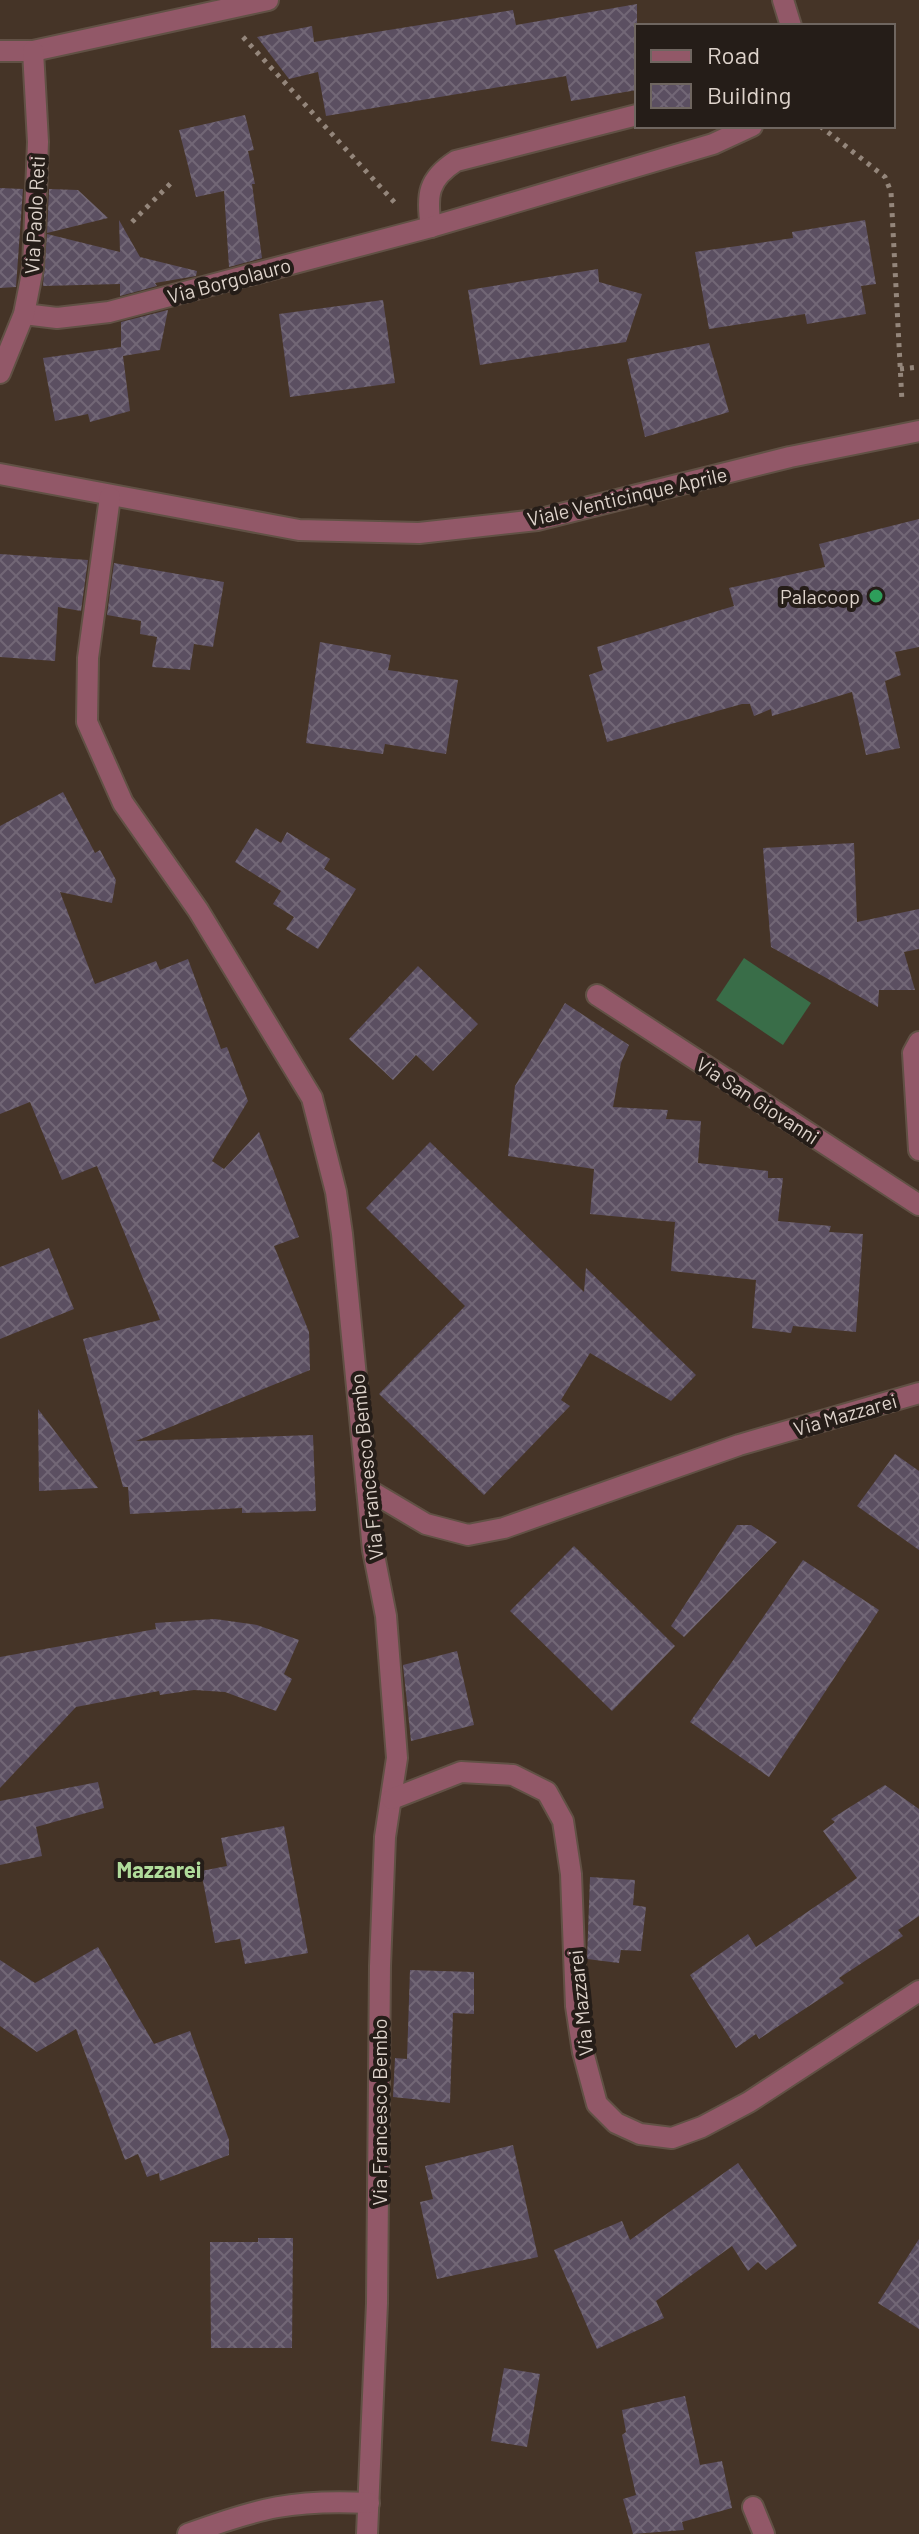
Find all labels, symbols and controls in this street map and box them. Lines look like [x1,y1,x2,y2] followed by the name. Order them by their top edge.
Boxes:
[635,24,895,128] legend
[707,40,760,69] text: Road
[707,80,791,109] text: Building
[19,155,49,275] street label: Via Paolo Reti
[165,252,293,308] street label: Via Borgolauro
[525,461,729,531] street label: Viale Venticinque Aprile
[780,584,860,608] place label: Palacoop
[867,587,885,605] marker: Palacoop
[692,1051,824,1149] street label: Via San Giovanni
[344,1373,388,1561] street label: Via Francesco Bembo
[790,1388,900,1440] street label: Via Mazzarei
[117,1856,201,1882] district label: Mazzarei
[562,1949,598,2057] street label: Via Mazzarei
[367,2018,391,2206] street label: Via Francesco Bembo

